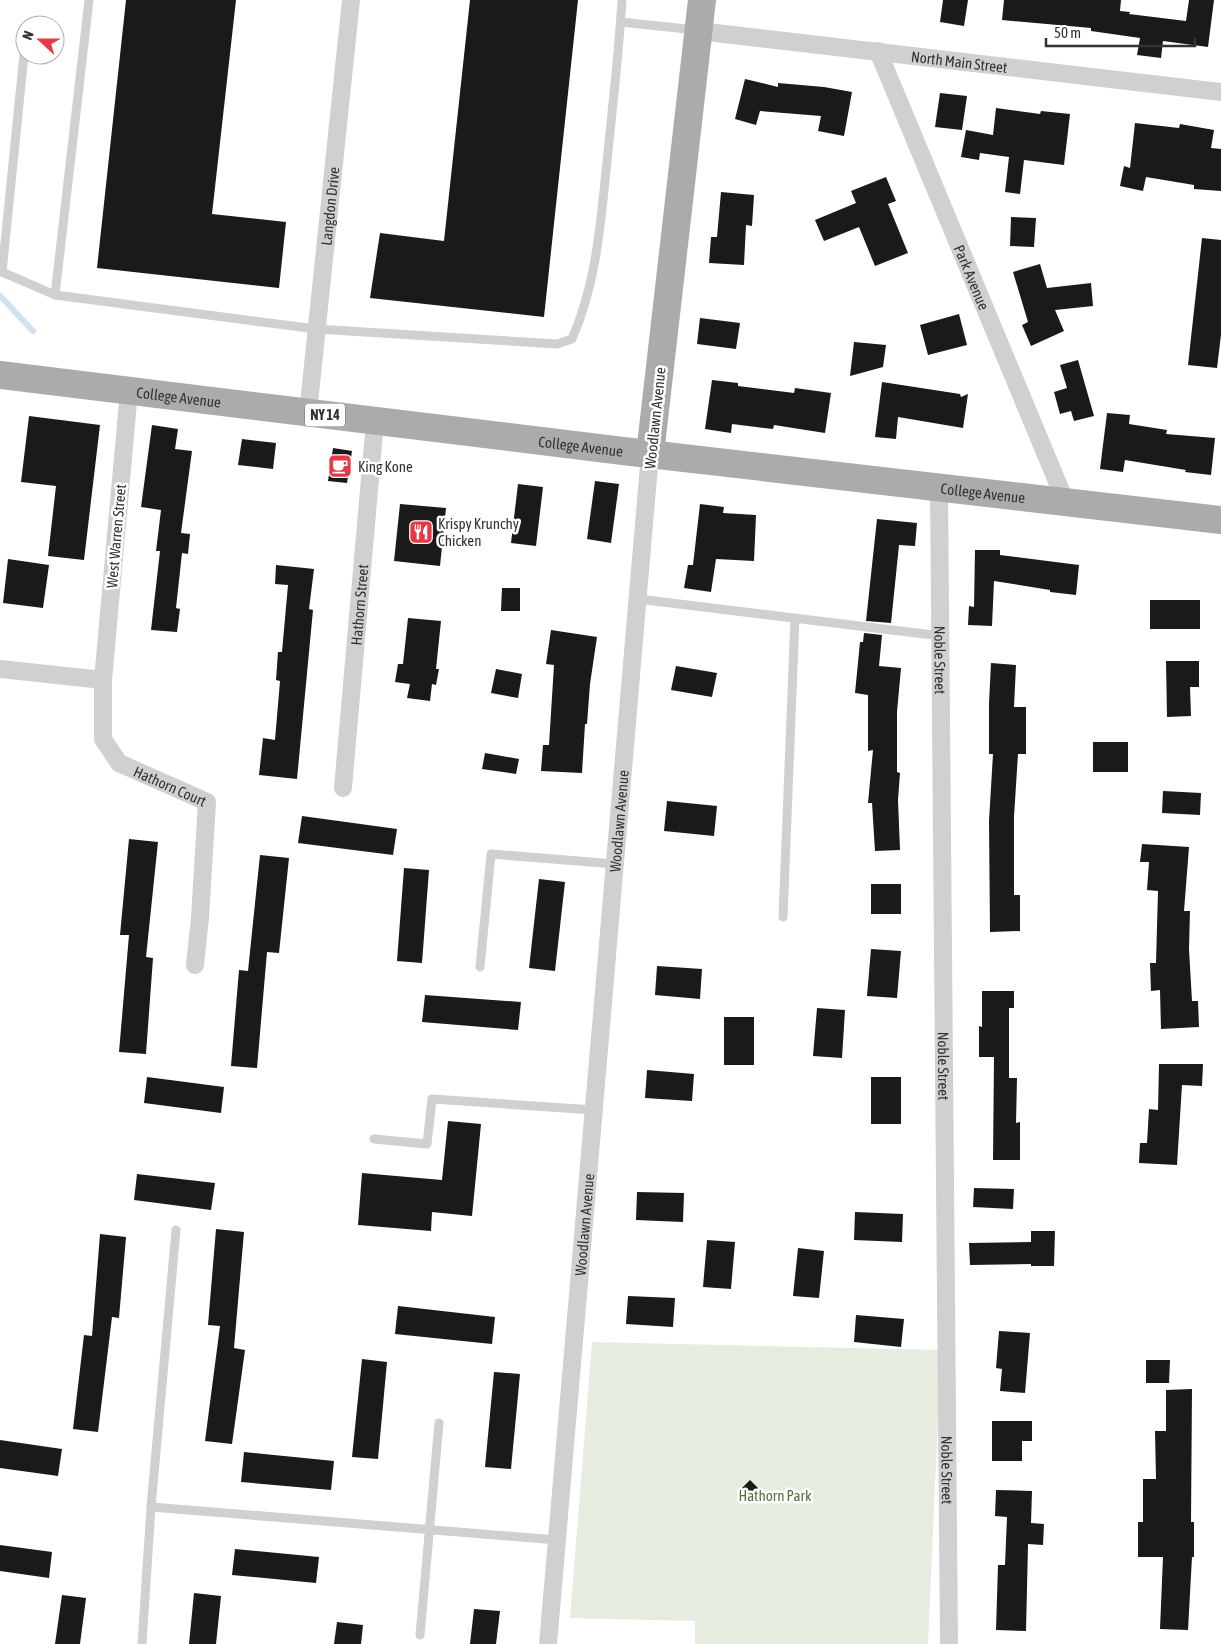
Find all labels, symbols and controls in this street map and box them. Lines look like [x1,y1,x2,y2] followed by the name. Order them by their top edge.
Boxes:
[15,15,65,65] north arrow
[1046,15,1195,47] scale bar
[1054,24,1081,41] text: 50 m
[19,29,37,42] text: N
[910,47,1008,75] street label: North Main Street
[317,166,342,246] street label: Langdon Drive
[951,242,993,312] street label: Park Avenue
[641,366,669,470] street label: Woodlawn Avenue
[135,383,222,410] street label: College Avenue
[305,404,345,426] road number: NY 14
[537,432,624,459] street label: College Avenue
[327,453,353,479] cafe icon: King Kone
[358,458,413,475] place label: King Kone
[940,479,1026,506] street label: College Avenue
[103,483,129,589] street label: West Warren Street
[438,515,519,549] place label: Krispy Krunchy Chicken
[408,519,434,545] restaurant icon: Krispy Krunchy Chicken
[347,564,371,646] street label: Hathorn Street
[932,626,949,694] street label: Noble Street
[131,762,209,809] street label: Hathorn Court
[606,769,631,873] street label: Woodlawn Avenue
[935,1032,953,1100] street label: Noble Street
[571,1173,597,1276] street label: Woodlawn Avenue
[939,1436,956,1504] street label: Noble Street
[738,1487,812,1504] park label: Hathorn Park

